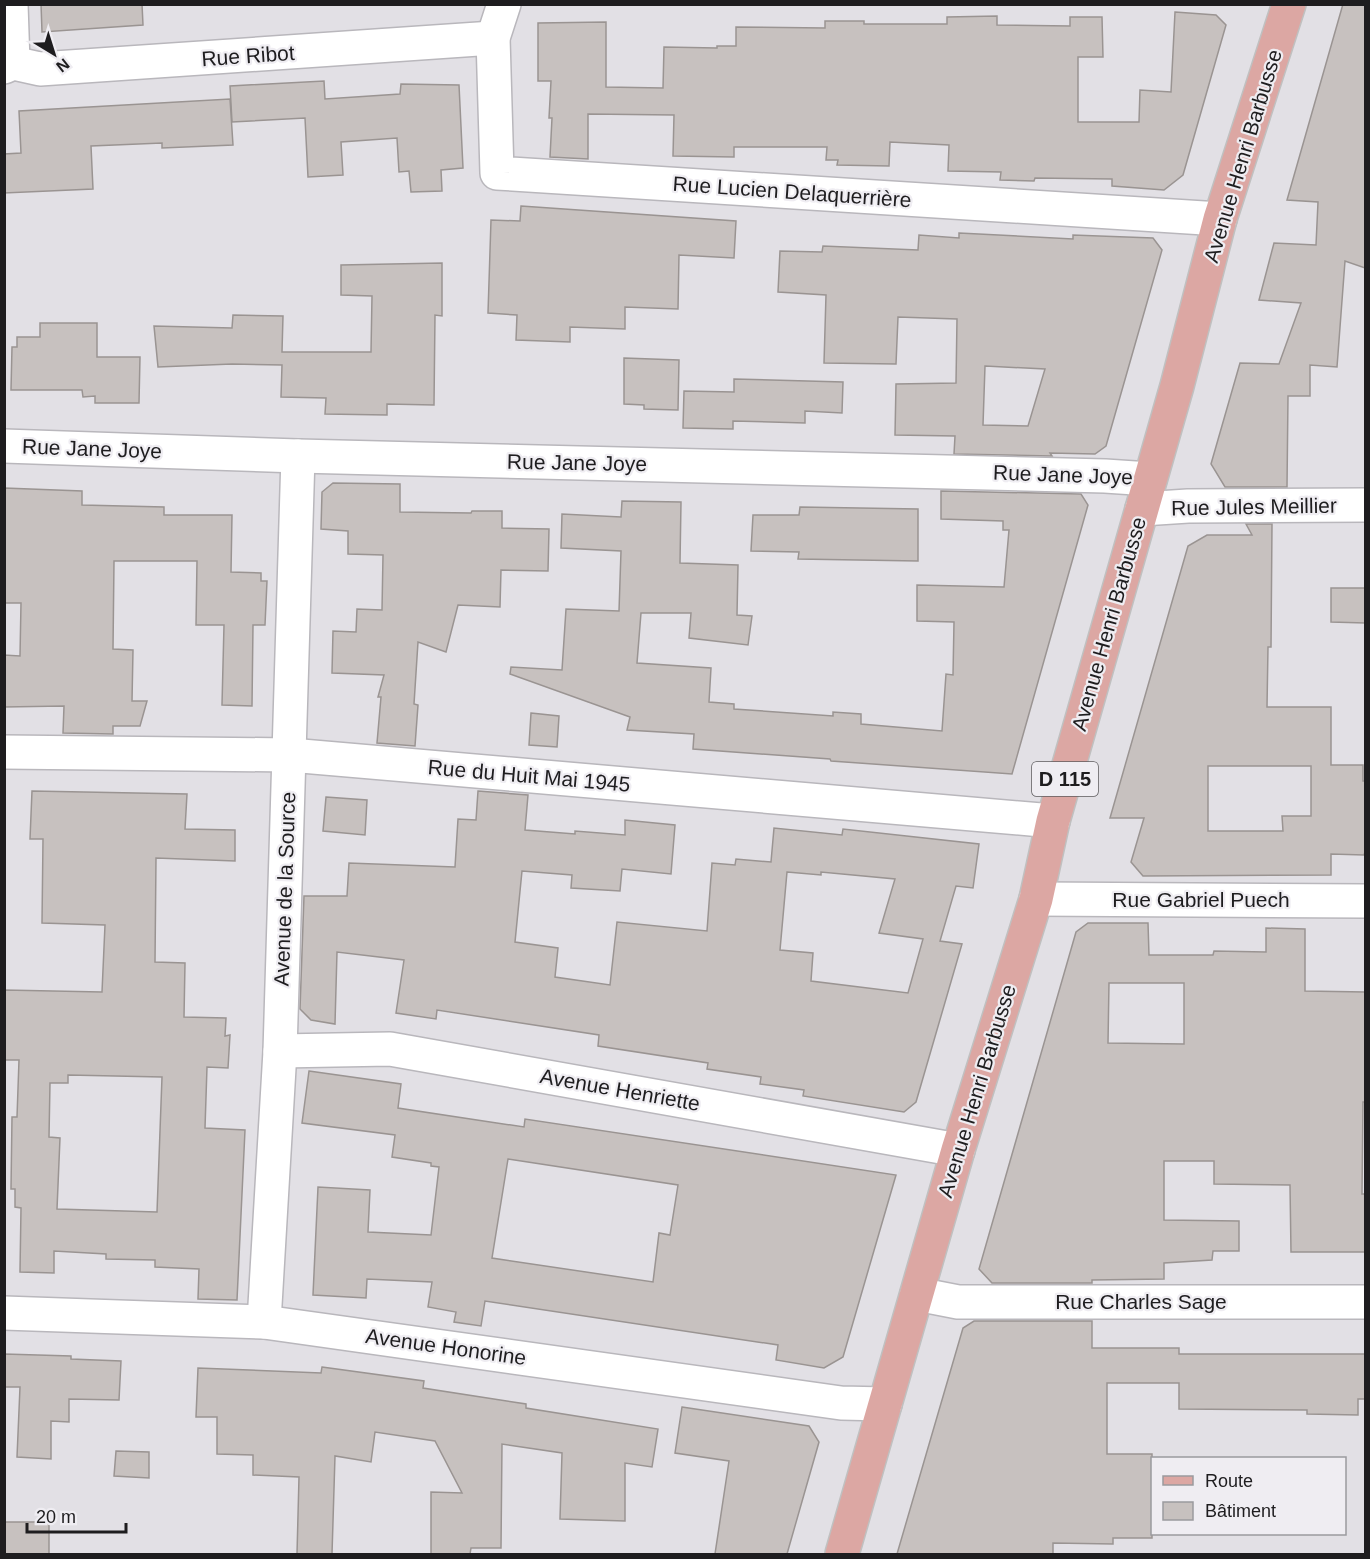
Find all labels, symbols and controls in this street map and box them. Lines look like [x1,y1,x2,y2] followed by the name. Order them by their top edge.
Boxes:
[24,24,84,84] north arrow
[201,41,296,70] street label: Rue Ribot
[1199,47,1286,265] street label: Avenue Henri Barbusse
[53,55,73,76] text: N
[672,172,912,211] street label: Rue Lucien Delaquerrière
[22,435,162,462] street label: Rue Jane Joye
[507,450,647,475] street label: Rue Jane Joye
[993,461,1133,488] street label: Rue Jane Joye
[1171,494,1337,519] street label: Rue Jules Meillier
[1067,514,1150,733] street label: Avenue Henri Barbusse
[427,755,631,796] street label: Rue du Huit Mai 1945
[1032,762,1098,796] road number: D 115
[270,791,299,987] street label: Avenue de la Source
[1112,888,1290,911] street label: Rue Gabriel Puech
[933,982,1020,1200] street label: Avenue Henri Barbusse
[538,1064,702,1115] street label: Avenue Henriette
[1055,1290,1227,1313] street label: Rue Charles Sage
[364,1324,528,1369] street label: Avenue Honorine
[1151,1457,1346,1535] legend
[1205,1471,1253,1491] text: Route
[27,1496,126,1534] scale bar
[1205,1501,1276,1521] text: Bâtiment
[36,1507,76,1527] text: 20 m

